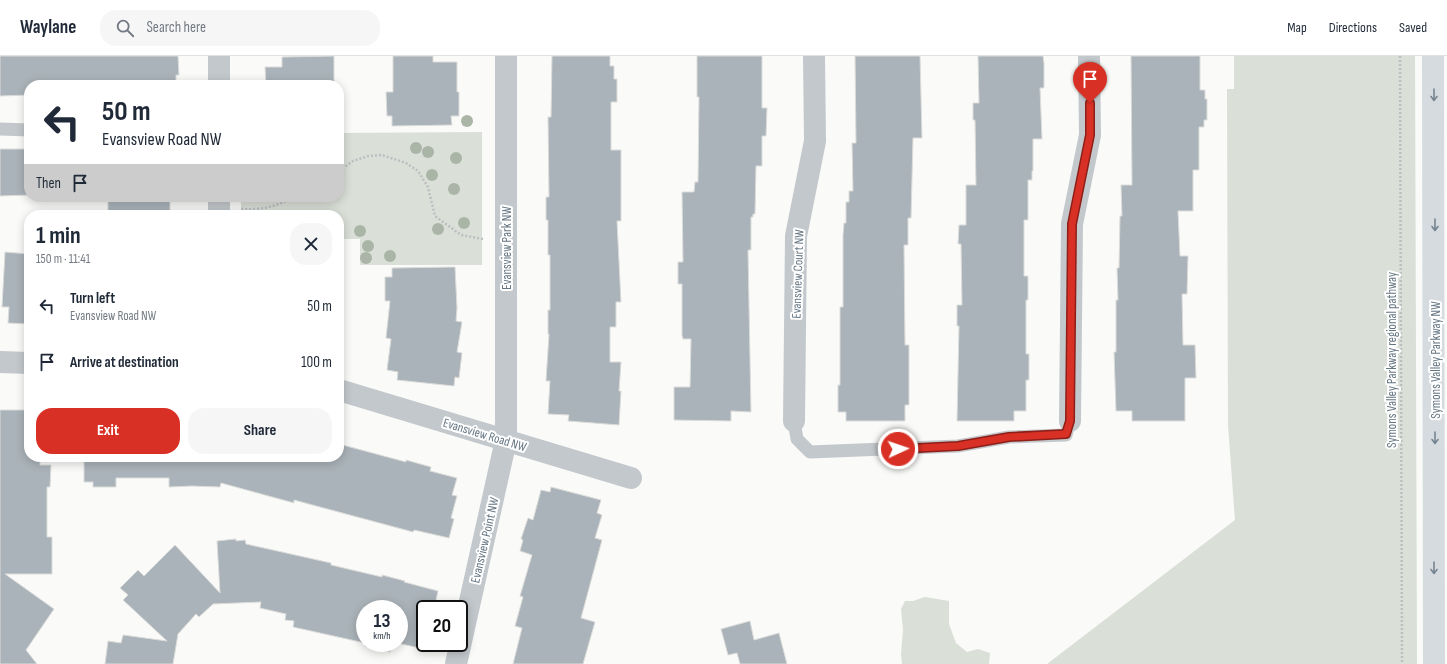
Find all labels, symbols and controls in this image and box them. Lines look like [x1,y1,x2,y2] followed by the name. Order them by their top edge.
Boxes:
[100,10,380,46] search box
[20,16,76,39] text: Waylane
[114,17,136,39] icon: search
[146,18,206,37] text: Search here
[1287,19,1307,36] text: Map
[1329,19,1377,36] text: Directions
[1399,19,1427,36] text: Saved
[1073,62,1107,103] pin
[1079,68,1101,90] icon: arrive
[1430,88,1438,101] one-way arrow
[102,95,151,128] text: 50 m
[36,96,88,148] icon: left
[102,129,221,150] text: Evansview Road NW
[69,172,91,194] icon: arrive
[36,174,61,193] text: Then
[499,206,515,290] street label: Evansview Park NW
[1431,218,1439,231] one-way arrow
[36,221,81,250] text: 1 min
[290,223,332,265] button: close
[788,229,808,319] street label: Evansview Court NW
[36,251,90,267] text: 150 m · 11:41
[1384,272,1400,448] street label: Symons Valley Parkway regional pathway
[70,289,115,308] text: Turn left
[36,295,58,317] icon: left
[307,297,332,316] text: 50 m
[1428,301,1444,419] street label: Symons Valley Parkway NW
[70,308,156,324] text: Evansview Road NW
[36,351,58,373] icon: arrive
[70,353,179,372] text: Arrive at destination
[301,353,332,372] text: 100 m
[36,408,180,454] button: Exit
[188,408,332,454] button: Share
[441,415,529,455] street label: Evansview Road NW
[877,428,919,470] position arrow
[1431,431,1439,444] one-way arrow
[467,495,503,585] street label: Evansview Point NW
[1430,561,1438,574] one-way arrow
[416,600,468,652] speed limit sign: 20
[374,609,390,633] text: 13
[373,630,391,642] text: km/h

